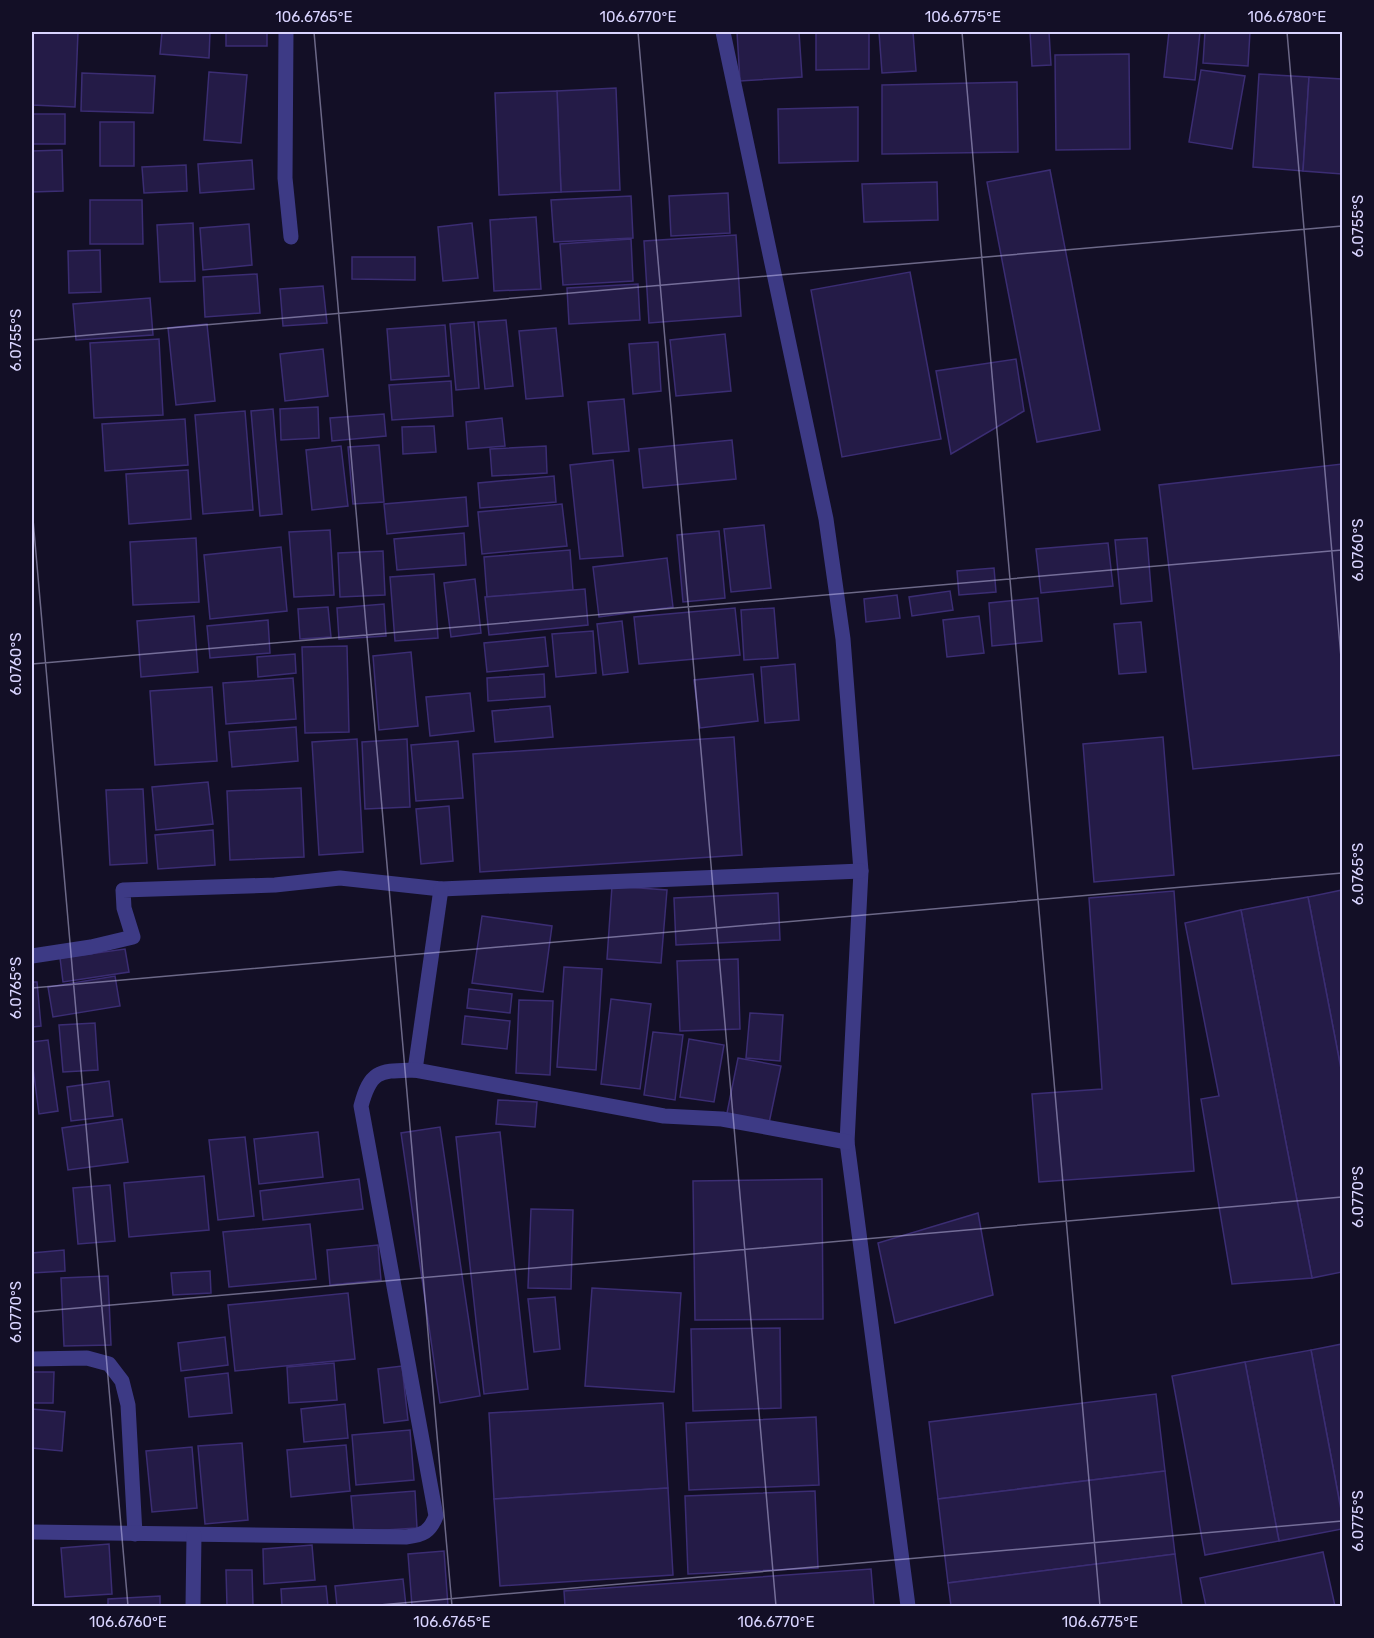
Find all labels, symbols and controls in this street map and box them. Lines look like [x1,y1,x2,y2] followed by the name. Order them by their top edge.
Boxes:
[275,8,353,26] text: 106.6765°E
[599,8,677,26] text: 106.6770°E
[925,8,1001,26] text: 106.6775°E
[1248,8,1326,26] text: 106.6780°E
[1349,195,1367,257] text: 6.0755°S
[7,309,25,371] text: 6.0755°S
[1349,518,1367,582] text: 6.0760°S
[7,632,25,696] text: 6.0760°S
[1349,843,1367,905] text: 6.0765°S
[7,957,25,1019] text: 6.0765°S
[1349,1166,1367,1228] text: 6.0770°S
[7,1281,25,1343] text: 6.0770°S
[1349,1490,1367,1552] text: 6.0775°S
[89,1613,167,1631] text: 106.6760°E
[413,1613,491,1631] text: 106.6765°E
[737,1613,815,1631] text: 106.6770°E
[1062,1613,1138,1631] text: 106.6775°E

